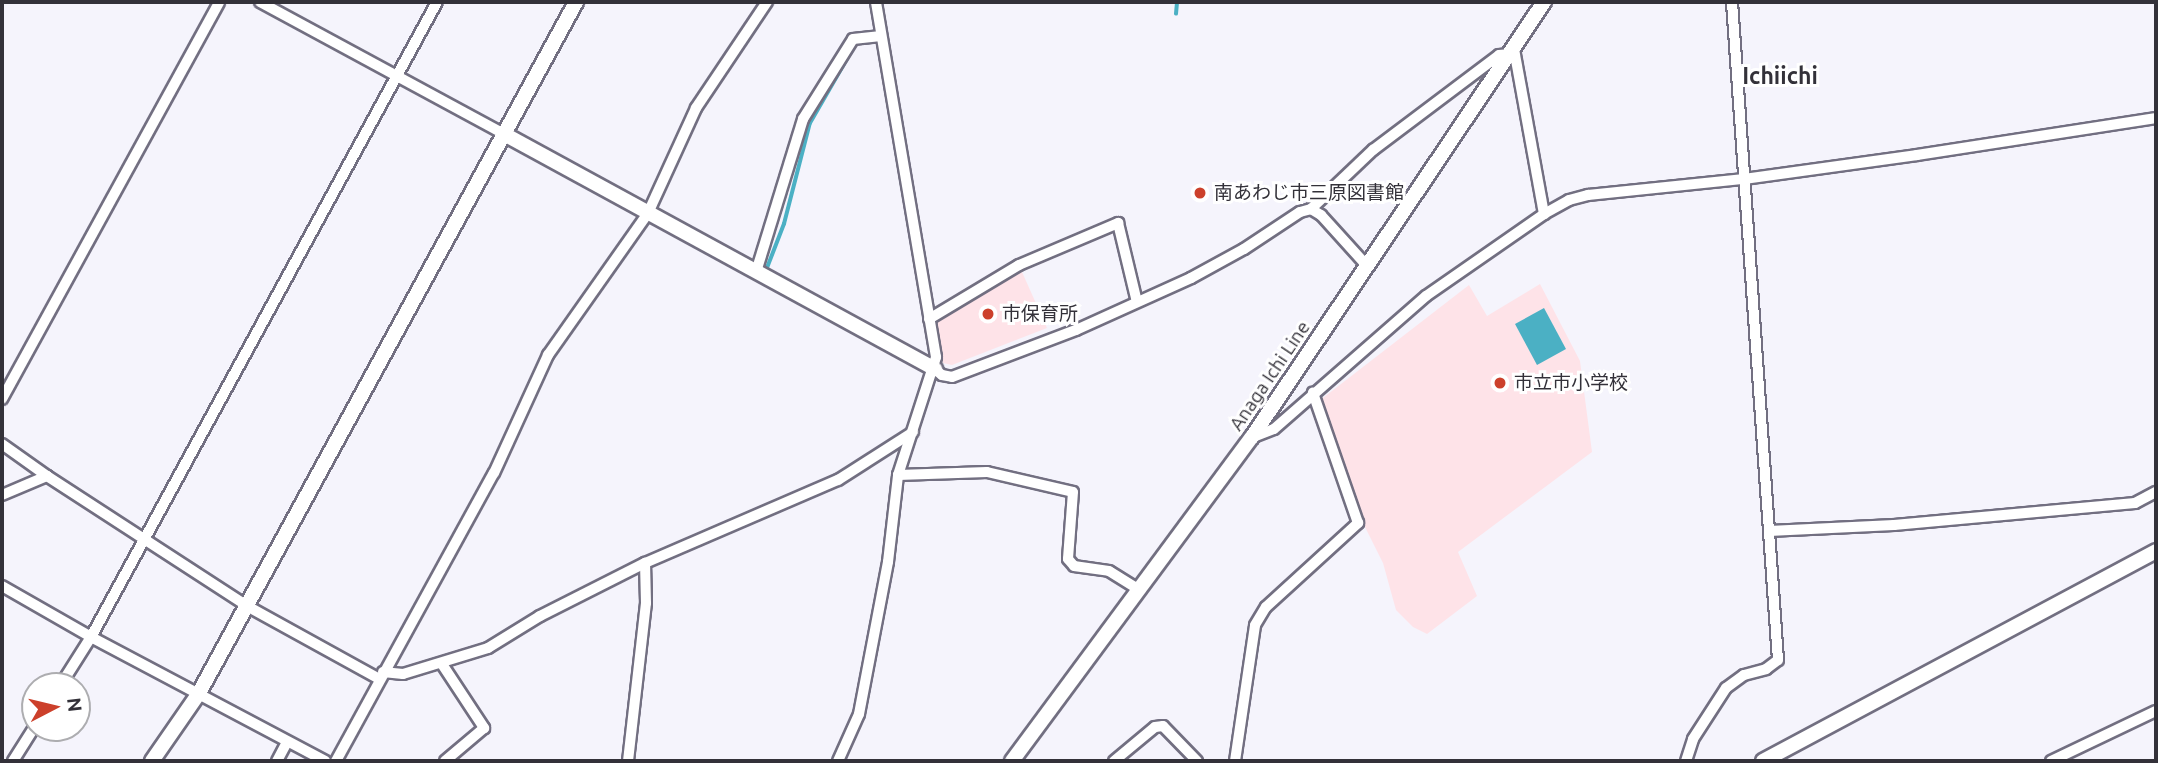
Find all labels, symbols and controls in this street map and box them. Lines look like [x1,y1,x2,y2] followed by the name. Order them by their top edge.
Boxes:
[1742,62,1818,90] district label: Ichiichi
[1214,182,1404,204] place label: 南あわじ市三原図書館
[1192,185,1208,201] marker: 南あわじ市三原図書館
[1002,303,1078,325] place label: 市保育所
[980,306,996,322] marker: 市保育所
[1225,317,1315,435] street label: Anaga Ichi Line
[1514,372,1628,394] place label: 市立市小学校
[1492,375,1508,391] marker: 市立市小学校
[21,672,91,742] north arrow
[63,696,87,713] text: N

